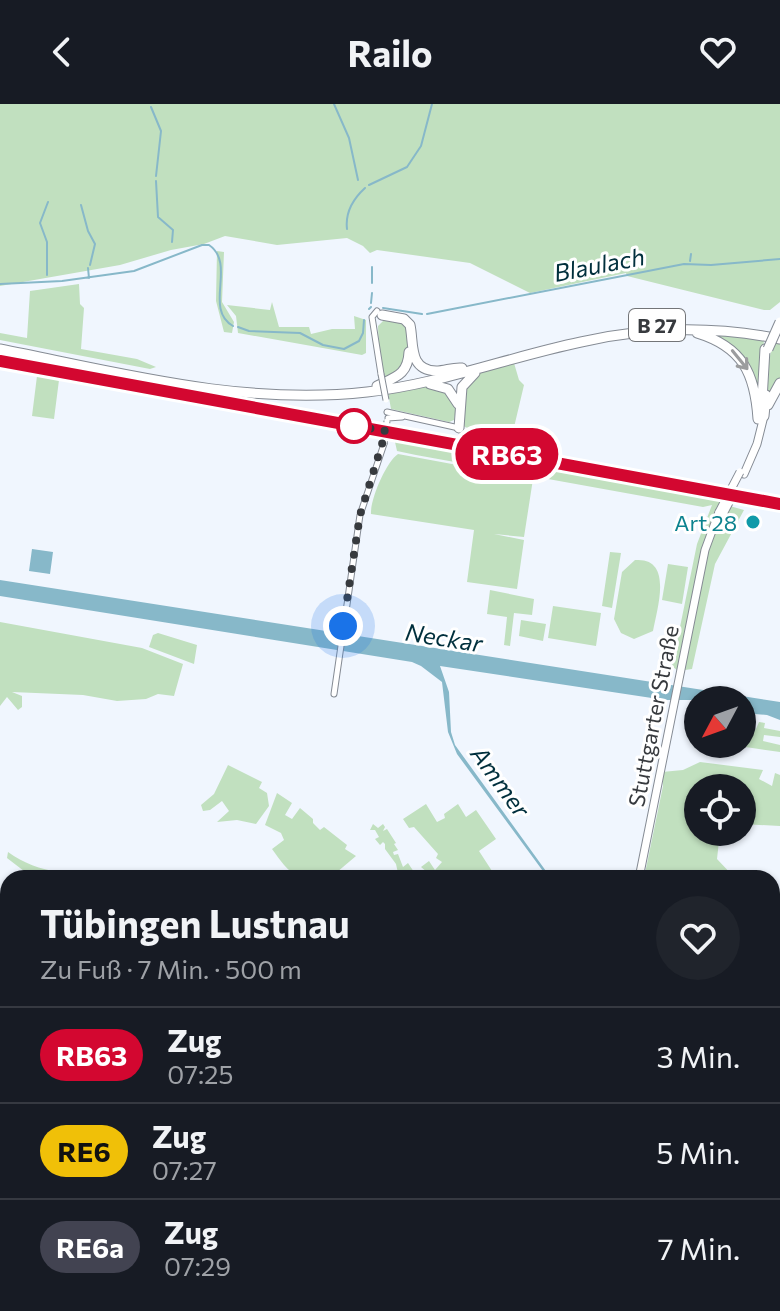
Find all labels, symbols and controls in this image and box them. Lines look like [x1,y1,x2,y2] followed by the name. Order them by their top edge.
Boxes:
[40,30,84,74] icon: back
[348,30,433,74] text: Railo
[696,30,740,74] icon: heart
[551,241,647,287] water label: Blaulach
[629,309,685,341] road number: B 27
[730,350,748,371] one-way arrow
[337,409,371,443] unlabelled marker
[451,428,563,480] line badge: RB63
[471,437,543,471] text: RB63
[674,509,737,536] place label: Art 28
[744,513,762,531] marker: Art 28
[323,606,363,646] your location
[403,617,486,658] water label: Neckar
[622,623,684,809] street label: Stuttgarter Straße
[684,686,756,758] north arrow
[684,686,756,846] map controls
[465,739,537,823] water label: Ammer
[684,774,756,846] button: locate
[656,896,740,980] button: heart
[40,899,350,946] text: Tübingen Lustnau
[40,953,302,984] text: Zu Fuß · 7 Min. · 500 m
[167,1021,222,1058] text: Zug
[656,1037,740,1074] text: 3 Min.
[56,1038,127,1072] text: RB63
[167,1058,233,1089] text: 07:25
[152,1117,206,1154] text: Zug
[656,1133,740,1170] text: 5 Min.
[57,1134,111,1168] text: RE6
[152,1154,217,1185] text: 07:27
[164,1213,218,1250] text: Zug
[658,1229,740,1266] text: 7 Min.
[56,1230,124,1264] text: RE6a
[164,1250,231,1281] text: 07:29

